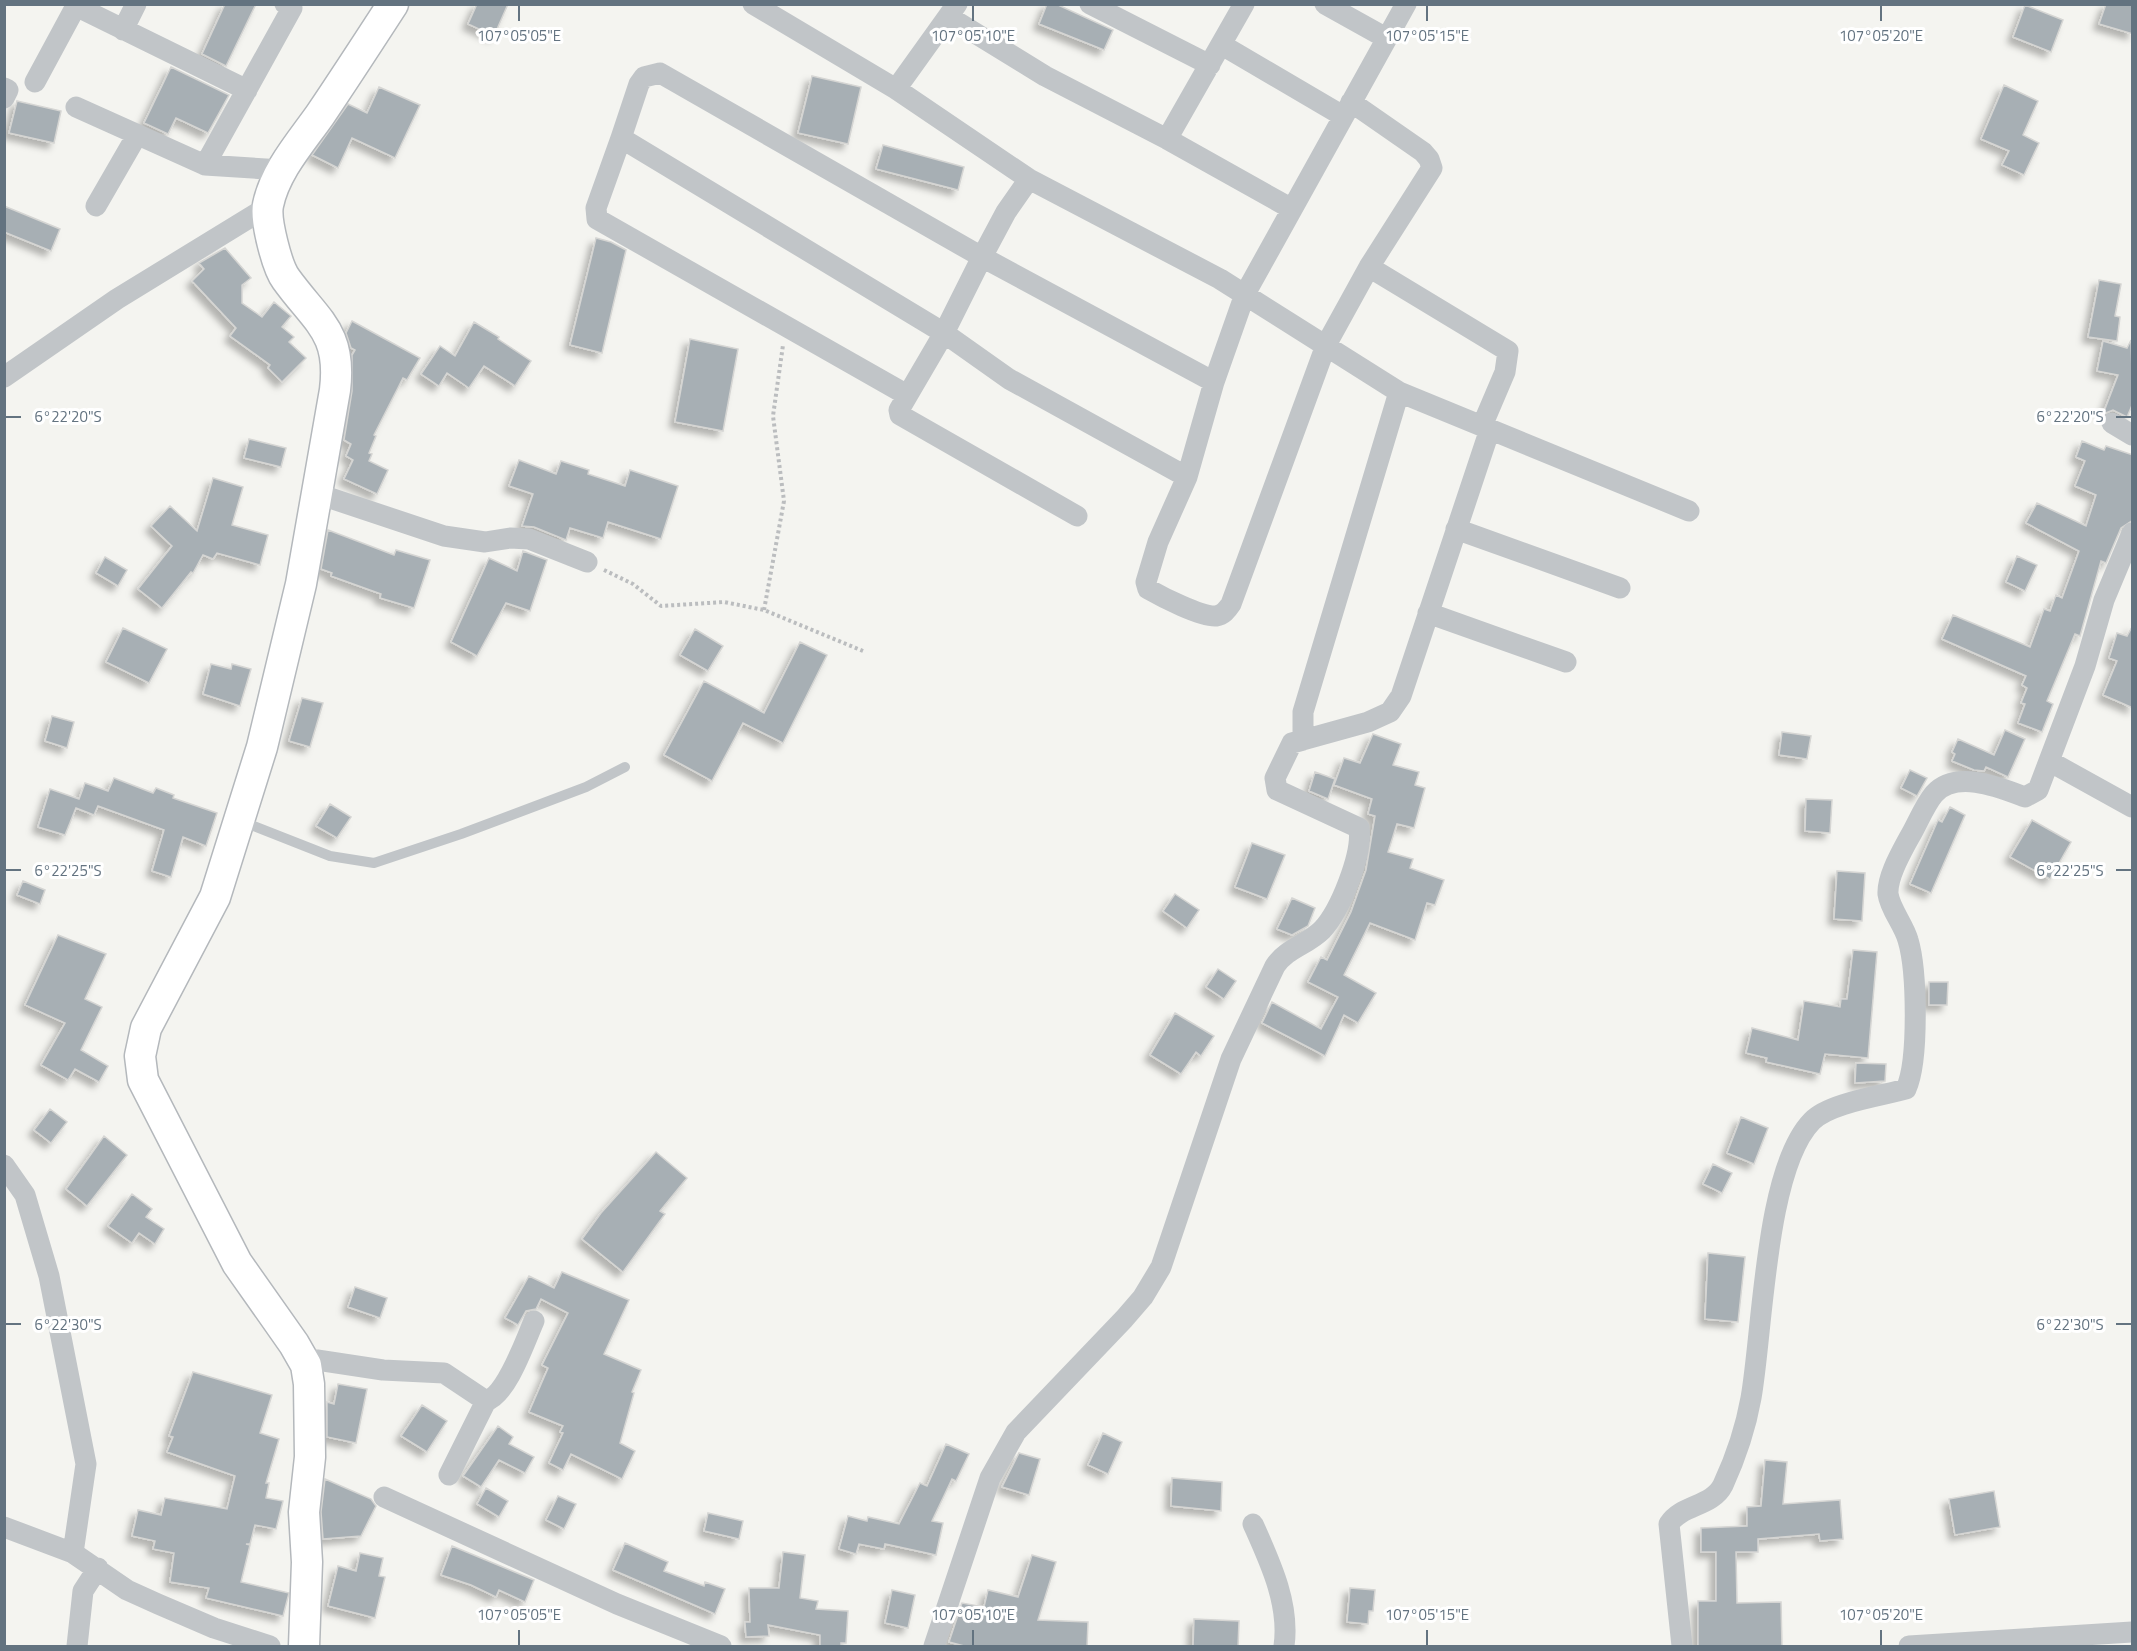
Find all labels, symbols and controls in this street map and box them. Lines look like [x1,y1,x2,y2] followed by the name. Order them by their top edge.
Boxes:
[477,24,561,47] text: 107°05'05"E
[931,24,1015,47] text: 107°05'10"E
[1385,24,1469,47] text: 107°05'15"E
[1839,24,1923,47] text: 107°05'20"E
[34,405,102,428] text: 6°22'20"S
[2036,405,2104,428] text: 6°22'20"S
[34,859,102,882] text: 6°22'25"S
[2036,859,2104,882] text: 6°22'25"S
[34,1313,102,1336] text: 6°22'30"S
[2036,1313,2104,1336] text: 6°22'30"S
[477,1603,561,1626] text: 107°05'05"E
[931,1603,1015,1626] text: 107°05'10"E
[1385,1603,1469,1626] text: 107°05'15"E
[1839,1603,1923,1626] text: 107°05'20"E

